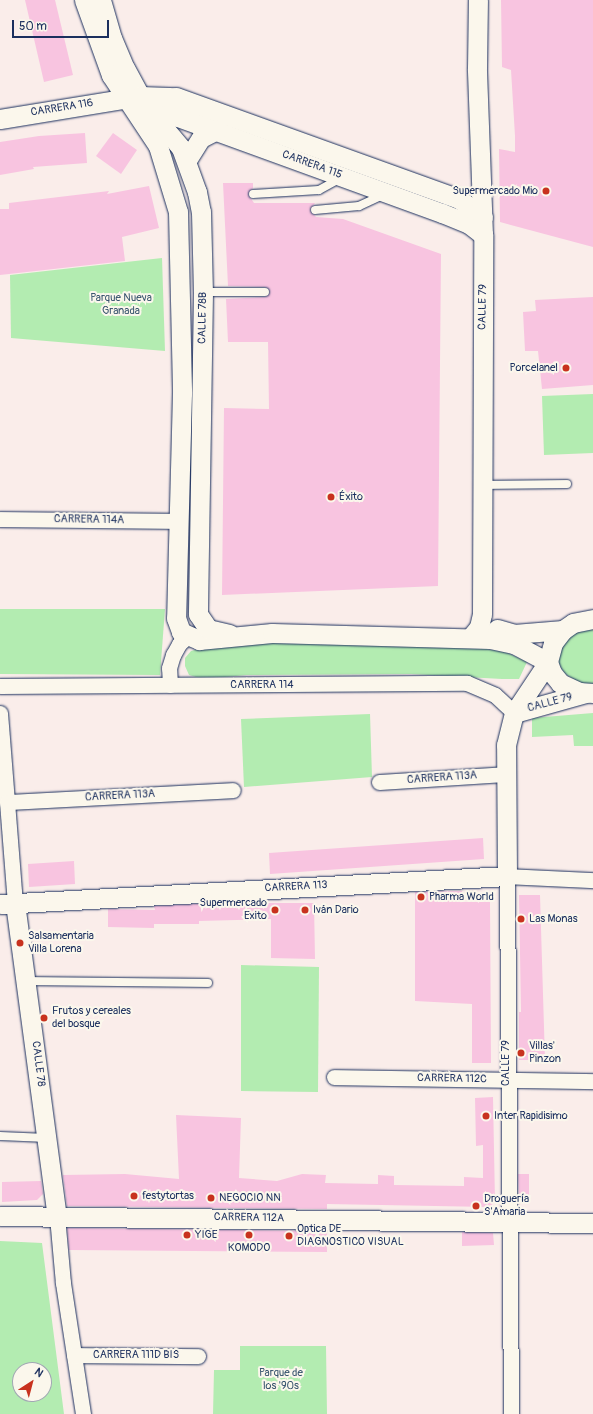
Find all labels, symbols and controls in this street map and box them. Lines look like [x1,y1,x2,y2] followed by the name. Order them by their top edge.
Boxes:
[14,12,111,38] scale bar
[19,19,47,34] text: 50 m
[30,97,94,119] street label: CARRERA 116
[280,148,344,182] street label: CARRERA 115
[452,184,538,198] place label: Supermercado Mio
[541,186,551,196] marker: Supermercado Mio
[476,284,490,330] street label: CALLE 79
[90,292,152,318] park label: Parque Nueva Granada
[196,292,210,344] street label: CALLE 78B
[509,361,558,375] place label: Porcelanel
[561,363,571,373] marker: Porcelanel
[339,490,363,504] place label: Éxito
[326,492,336,502] marker: Éxito
[54,513,124,527] street label: CARRERA 114A
[230,678,294,692] street label: CARRERA 114
[526,691,574,715] street label: CALLE 79
[407,769,477,787] street label: CARRERA 113A
[85,788,155,804] street label: CARRERA 113A
[264,879,328,895] street label: CARRERA 113
[429,890,494,904] place label: Pharma World
[416,892,426,902] marker: Pharma World
[200,897,267,923] place label: Supermercado Exito
[313,903,359,917] place label: Iván Dario
[270,905,280,915] marker: Supermercado Exito
[300,905,310,915] marker: Iván Dario
[529,912,578,926] place label: Las Monas
[516,914,526,924] marker: Las Monas
[28,930,94,956] place label: Salsamentaria Villa Lorena
[15,938,25,948] marker: Salsamentaria Villa Lorena
[52,1005,131,1031] place label: Frutos y cereales del bosque
[39,1013,49,1023] marker: Frutos y cereales del bosque
[29,1040,47,1088] street label: CALLE 78
[499,1040,513,1086] street label: CALLE 79
[529,1040,561,1066] place label: Villas' Pinzon
[516,1048,526,1058] marker: Villas' Pinzon
[417,1072,487,1086] street label: CARRERA 112C
[494,1109,568,1123] place label: Inter Rapidisimo
[481,1111,491,1121] marker: Inter Rapidisimo
[142,1189,194,1203] place label: festytortas
[129,1191,139,1201] marker: festytortas
[219,1191,281,1205] place label: NEGOCIO NN
[206,1193,216,1203] marker: NEGOCIO NN
[484,1193,529,1219] place label: Droguería S'Amaria
[471,1201,481,1211] marker: Droguería S'Amaria
[214,1211,284,1225] street label: CARRERA 112A
[297,1223,404,1249] place label: Optica DE DIAGNOSTICO VISUAL
[195,1228,218,1242] place label: YIGE
[182,1230,192,1240] marker: YIGE
[244,1230,254,1240] marker: KOMODO
[284,1231,294,1241] marker: Optica DE DIAGNOSTICO VISUAL
[228,1241,270,1255] place label: KOMODO
[93,1348,179,1362] street label: CARRERA 111D BIS
[12,1362,52,1402] north arrow
[32,1365,46,1380] text: N
[259,1367,303,1393] park label: Parque de los '90s

